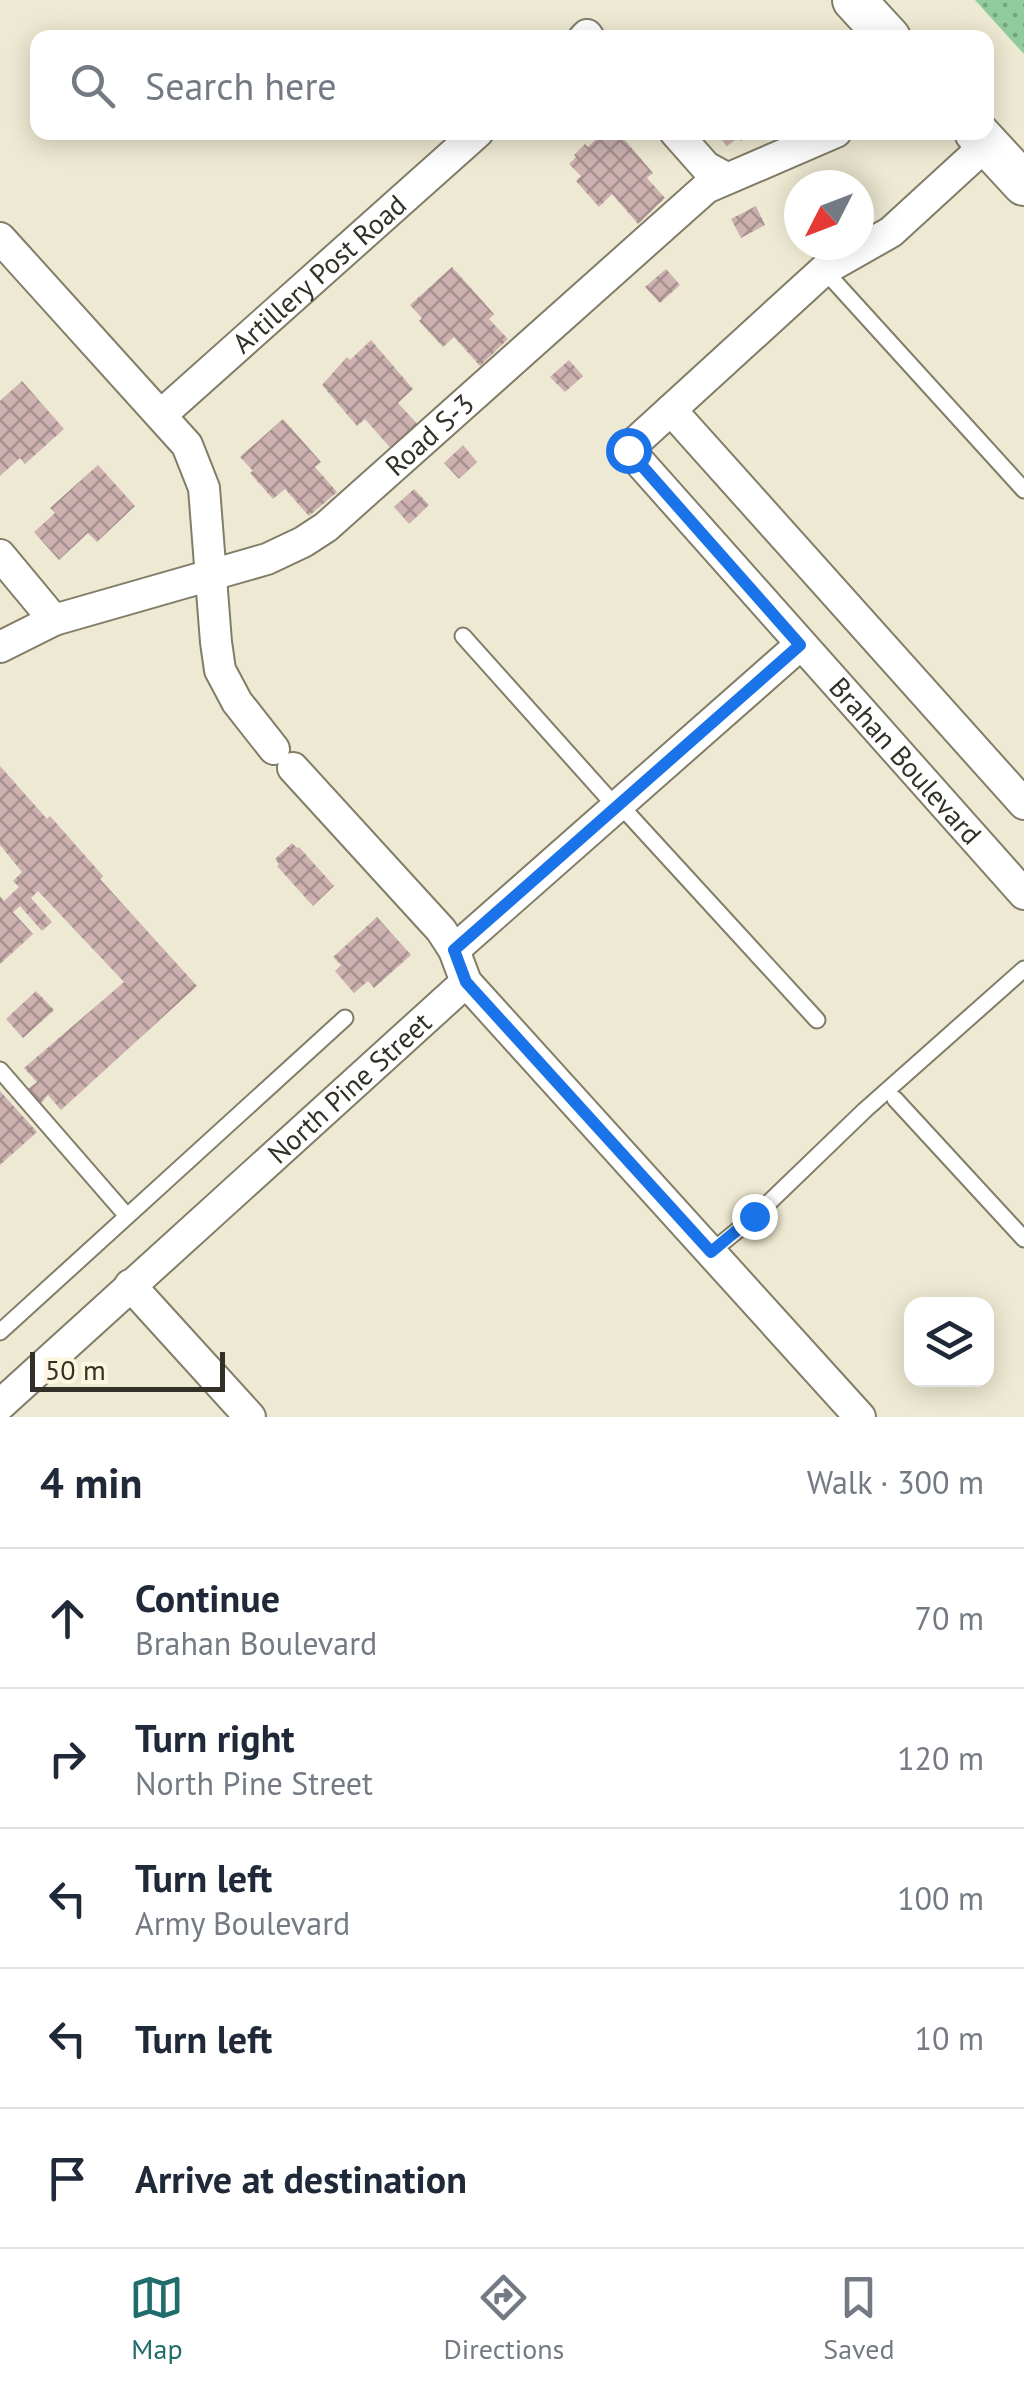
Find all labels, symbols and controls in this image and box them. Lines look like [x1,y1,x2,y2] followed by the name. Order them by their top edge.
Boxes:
[30,30,994,140] search box
[65,58,120,113] icon: search
[145,61,337,110] text: Search here
[784,170,874,260] north arrow
[224,186,414,361] street label: Artillery Post Road
[377,385,481,484] street label: Road S-3
[606,428,652,474] route start
[821,669,990,852] street label: Brahan Boulevard
[260,1003,439,1171] street label: North Pine Street
[732,1194,778,1240] route end
[904,1297,994,1387] map controls
[904,1297,994,1387] button: layers
[30,1347,225,1392] scale bar
[45,1351,106,1388] text: 50 m
[40,1455,142,1510] text: 4 min
[807,1461,984,1503] text: Walk · 300 m
[135,1573,280,1622] text: Continue
[40,1591,95,1646] icon: ahead
[915,1597,984,1639] text: 70 m
[135,1622,377,1664] text: Brahan Boulevard
[135,1713,295,1762] text: Turn right
[40,1731,95,1786] icon: right
[897,1737,984,1779] text: 120 m
[135,1762,373,1804] text: North Pine Street
[135,1853,272,1902] text: Turn left
[40,1871,95,1926] icon: left
[897,1877,984,1919] text: 100 m
[135,1902,350,1944] text: Army Boulevard
[40,2011,95,2066] icon: left
[135,2014,272,2063] text: Turn left
[915,2017,984,2059] text: 10 m
[40,2151,95,2206] icon: arrive
[135,2154,467,2203] text: Arrive at destination
[129,2270,184,2367] tab: Map
[443,2270,564,2367] tab: Directions
[823,2270,895,2367] tab: Saved

